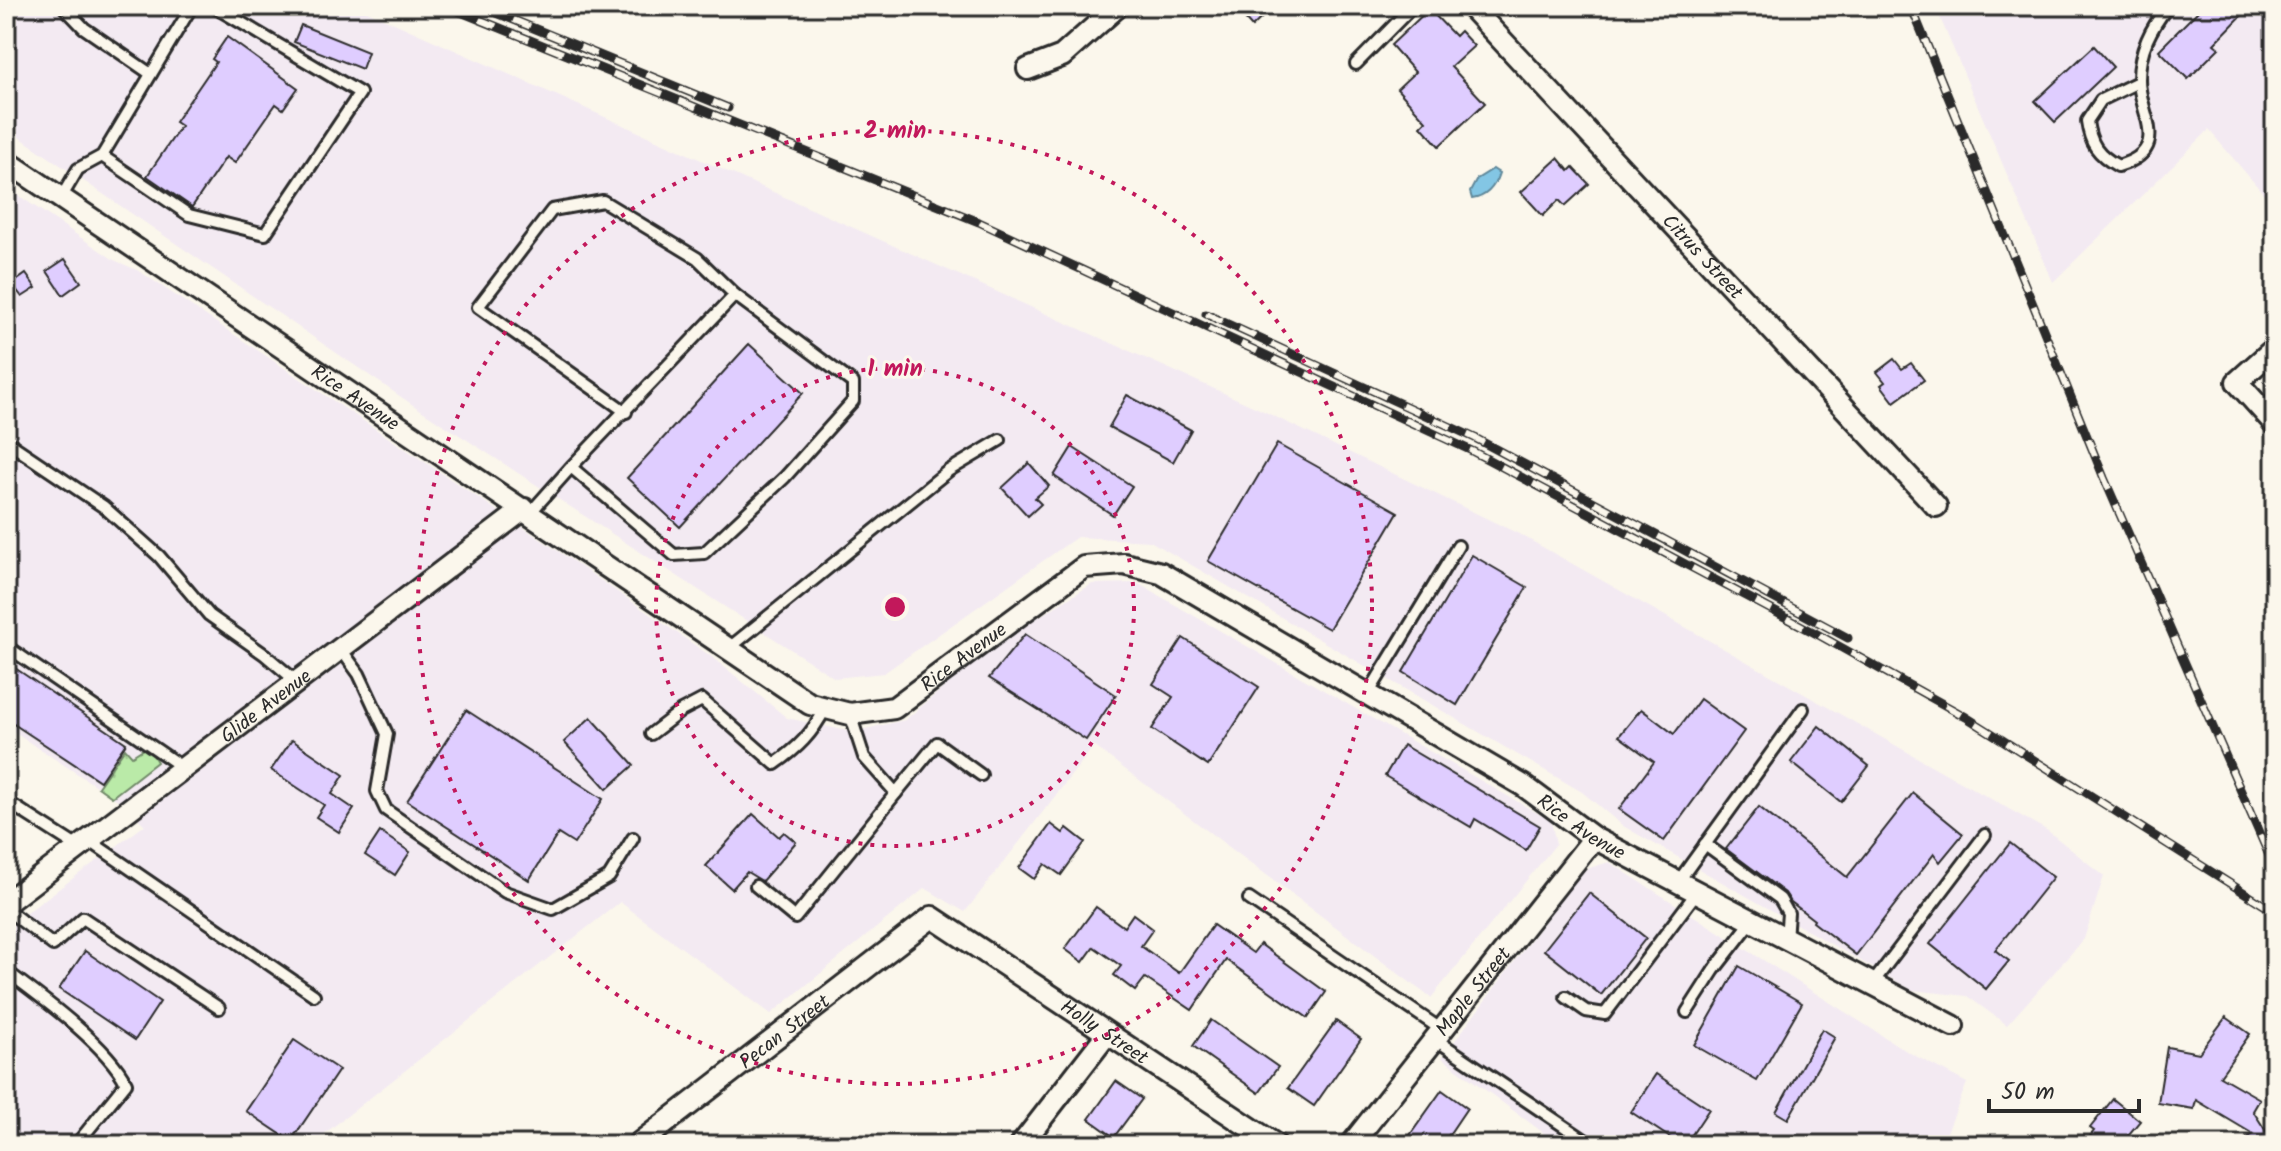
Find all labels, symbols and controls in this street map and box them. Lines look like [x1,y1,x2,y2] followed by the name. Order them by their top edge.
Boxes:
[864,112,926,151] text: 2 min
[1653,207,1750,308] street label: Citrus Street
[867,350,923,389] text: 1 min
[304,357,406,440] street label: Rice Avenue
[881,593,909,621] centre of rings
[914,615,1015,701] street label: Rice Avenue
[214,662,319,753] street label: Glide Avenue
[1529,787,1631,870] street label: Rice Avenue
[1428,940,1520,1045] street label: Maple Street
[733,987,838,1078] street label: Pecan Street
[1053,992,1154,1074] street label: Holly Street
[1989,1063,2139,1113] scale bar
[2001,1073,2055,1112] text: 50 m

